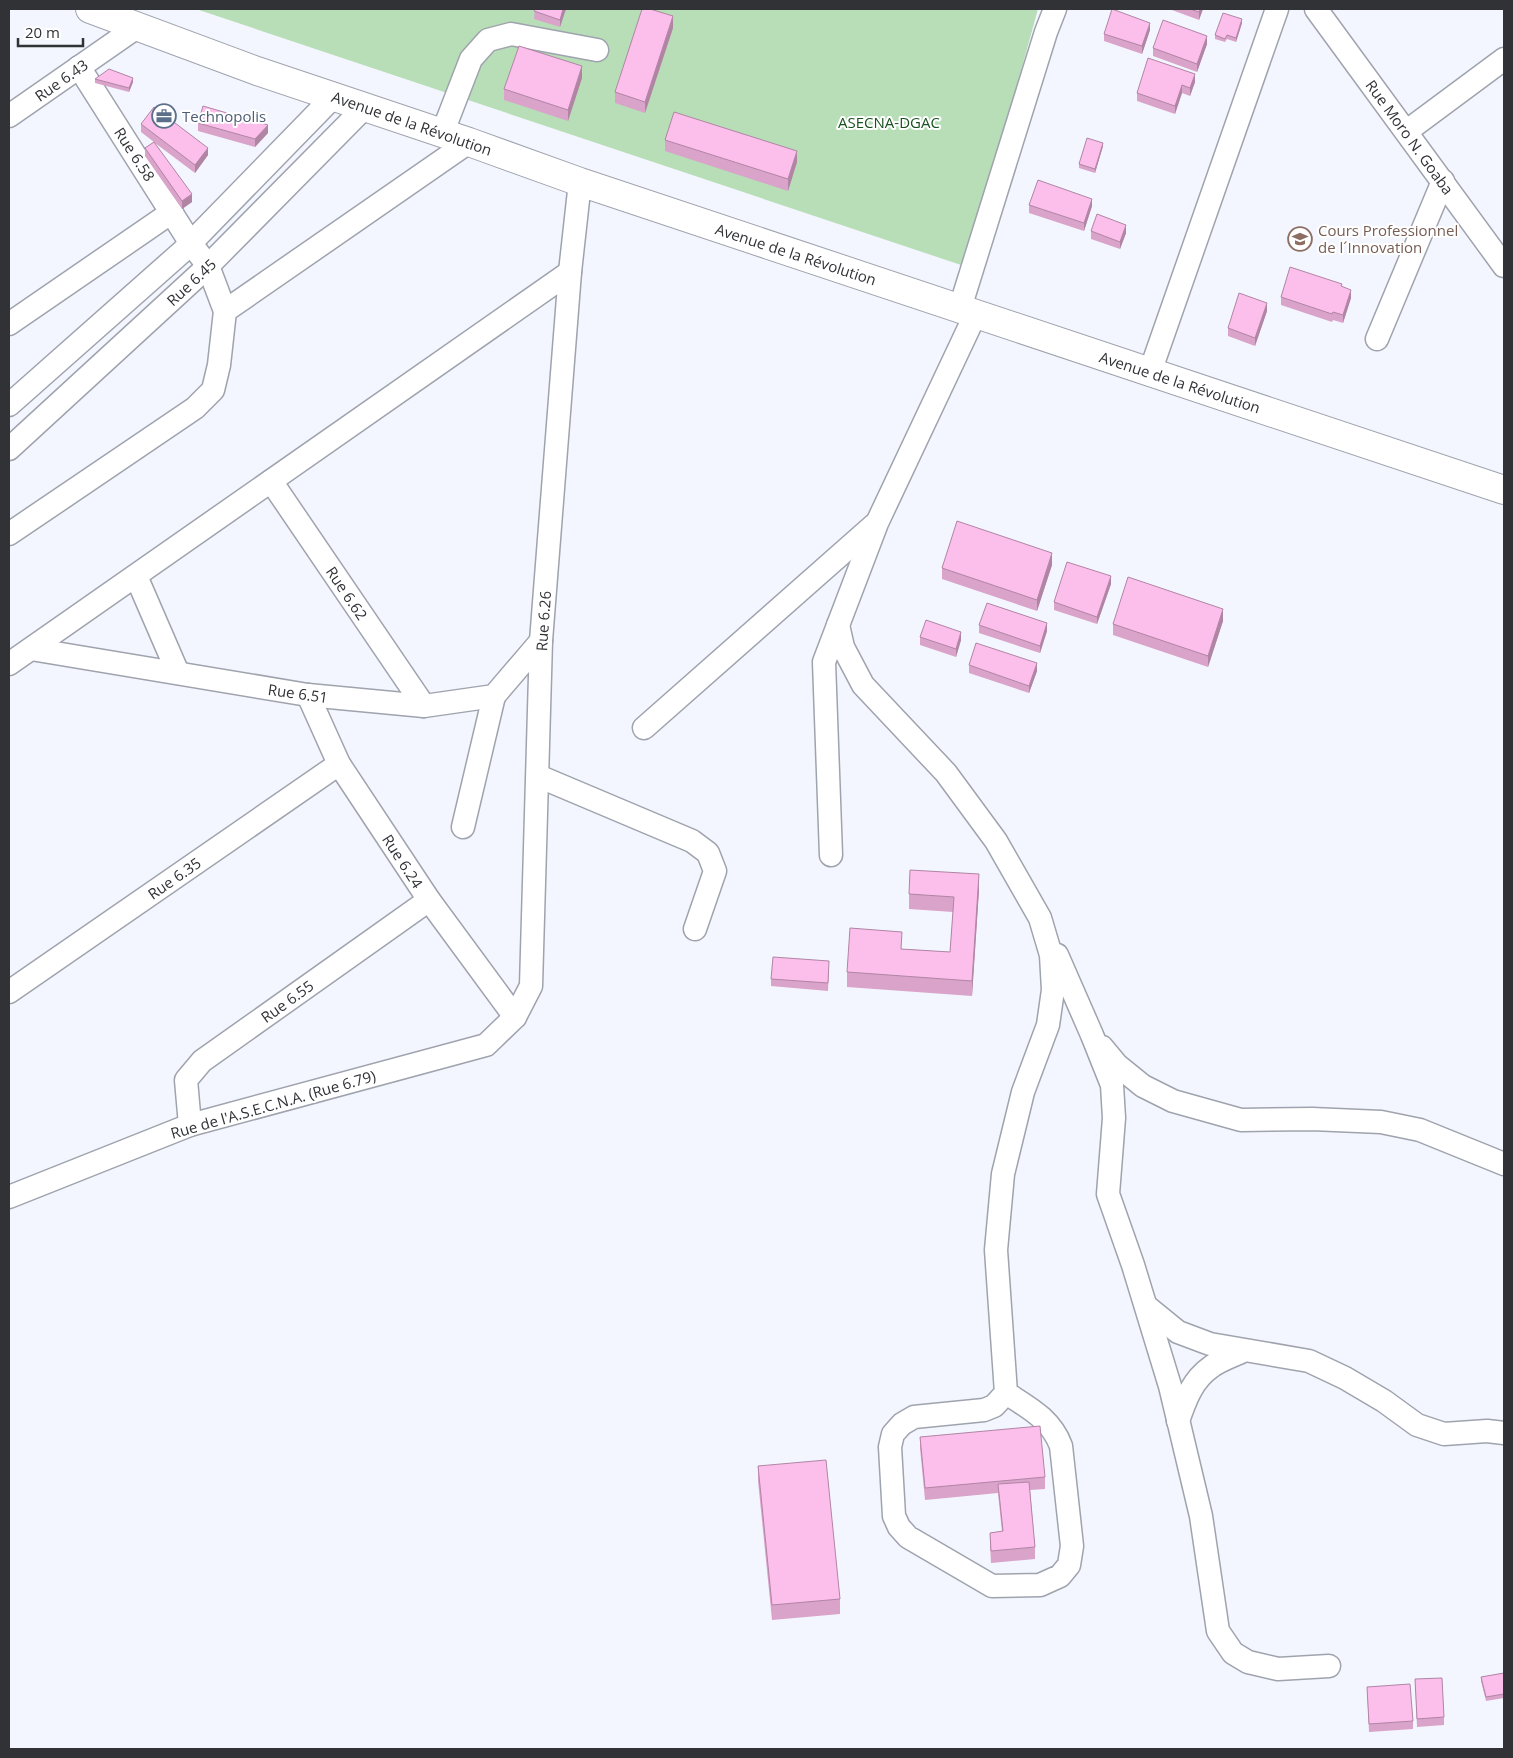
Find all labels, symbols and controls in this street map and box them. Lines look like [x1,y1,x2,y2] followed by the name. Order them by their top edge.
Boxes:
[18,15,82,47] scale bar
[25,22,60,42] text: 20 m
[31,54,91,106] street label: Rue 6.43
[1362,76,1458,198] street label: Rue Moro N. Goaba
[329,86,495,160] street label: Avenue de la Révolution
[151,103,177,129] office icon: Technopolis
[182,106,266,126] place label: Technopolis
[838,112,940,132] park label: ASECNA-DGAC
[110,123,160,185] street label: Rue 6.58
[713,219,879,289] street label: Avenue de la Révolution
[1318,220,1458,257] place label: Cours Professionnel de l´Innovation
[1287,226,1313,252] school or university icon: Cours Professionnel de l´Innovation
[162,254,220,310] street label: Rue 6.45
[1097,347,1263,417] street label: Avenue de la Révolution
[322,562,372,624] street label: Rue 6.62
[531,590,555,652] street label: Rue 6.26
[267,679,329,707] street label: Rue 6.51
[378,830,428,892] street label: Rue 6.24
[144,852,204,904] street label: Rue 6.35
[257,975,317,1027] street label: Rue 6.55
[168,1065,378,1143] street label: Rue de l'A.S.E.C.N.A. (Rue 6.79)

